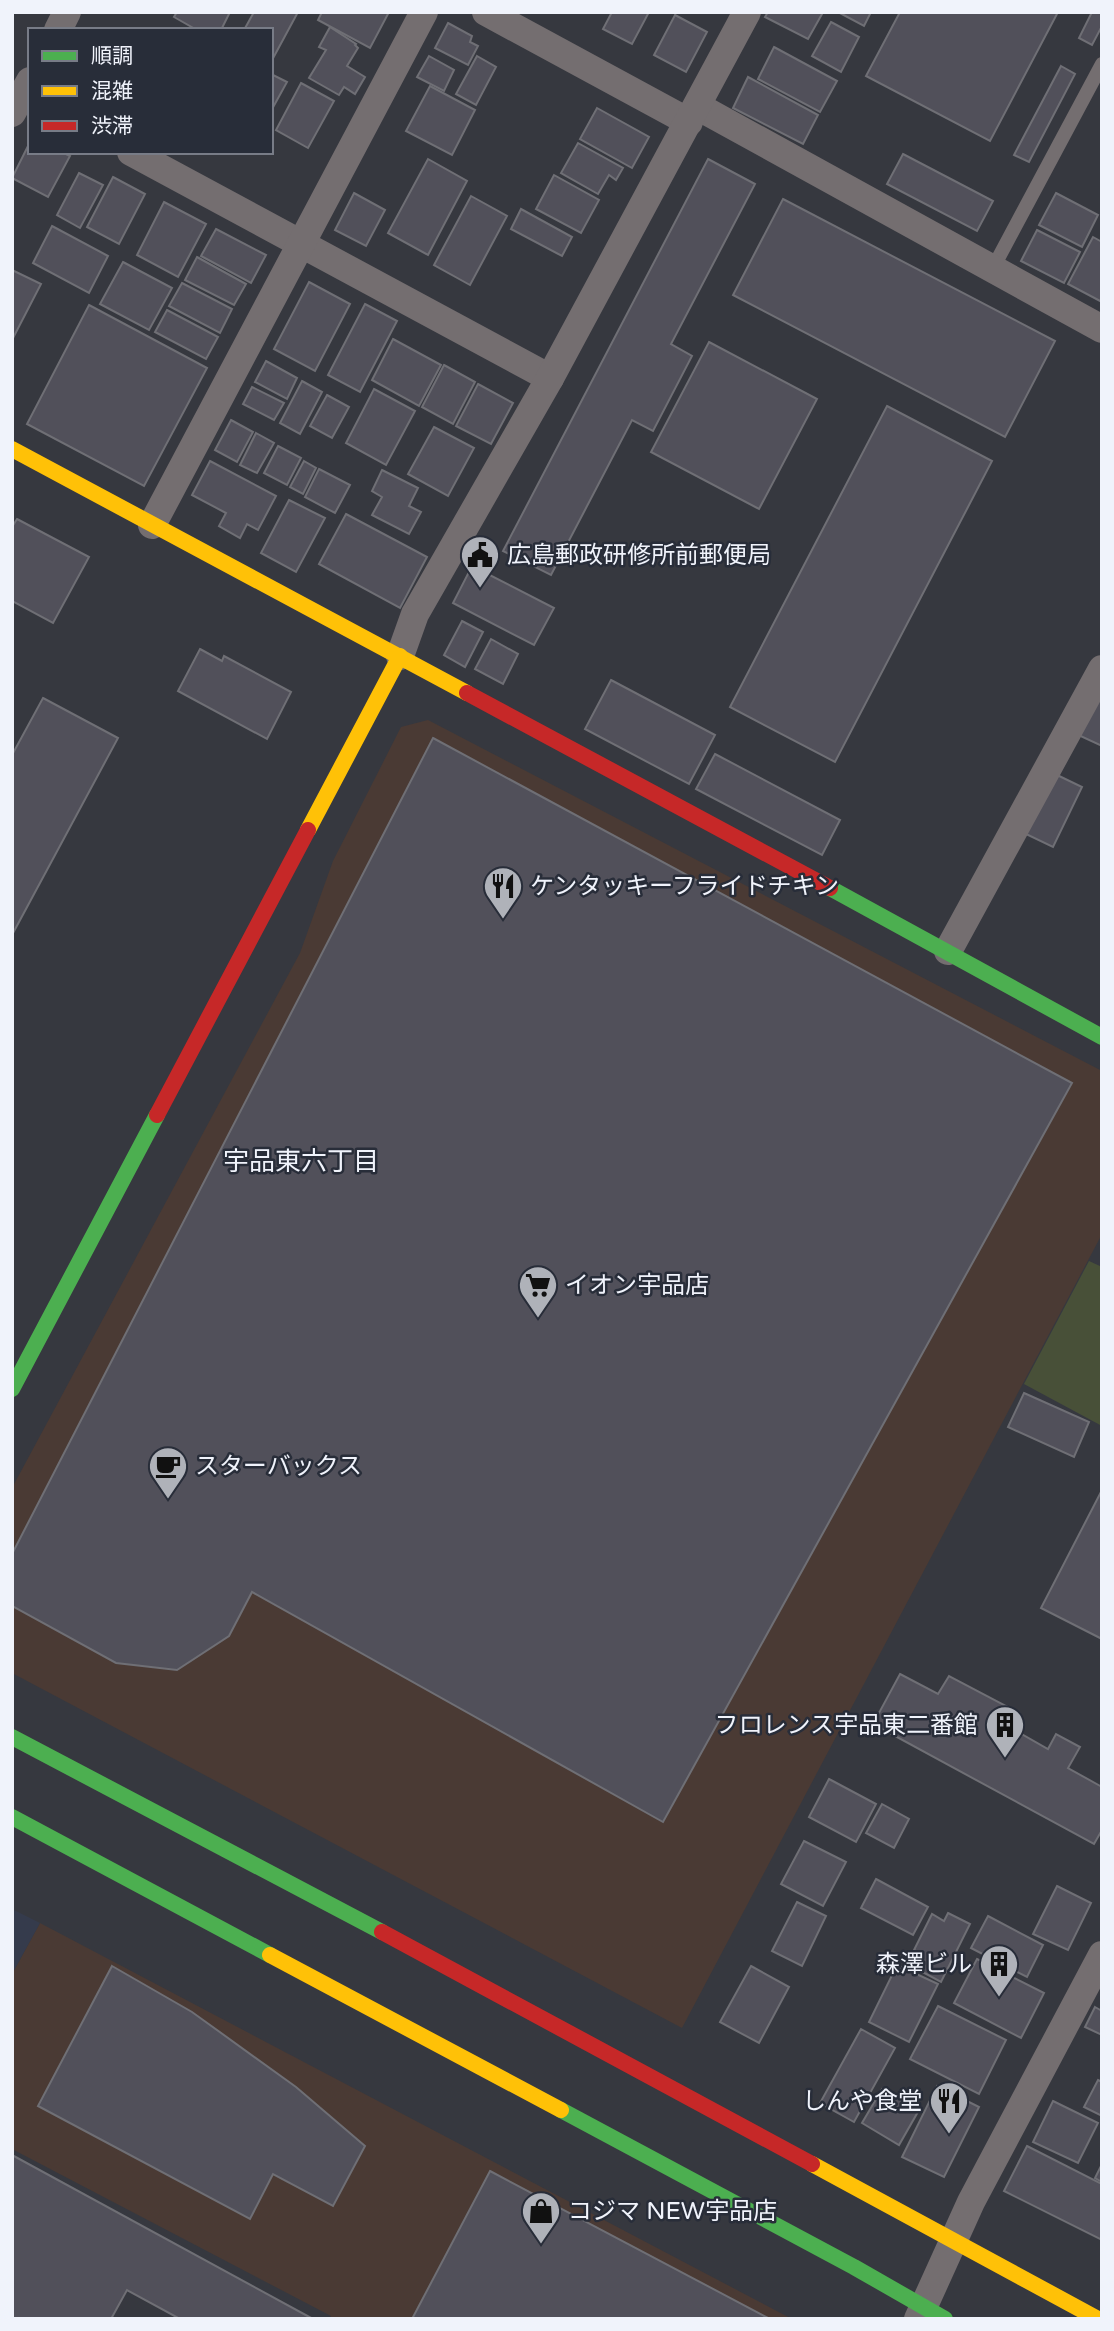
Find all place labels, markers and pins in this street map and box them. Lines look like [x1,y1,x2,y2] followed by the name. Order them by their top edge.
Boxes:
[459,534,501,589] public building icon: 広島郵政研修所前郵便局
[507,541,771,570] place label: 広島郵政研修所前郵便局
[482,865,524,920] restaurant icon: ケンタッキーフライドチキン
[530,872,839,901] place label: ケンタッキーフライドチキン
[517,1264,559,1319] supermarket icon: イオン宇品店
[565,1271,709,1300] place label: イオン宇品店
[147,1445,189,1500] cafe icon: スターバックス
[195,1452,362,1481] place label: スターバックス
[984,1704,1026,1759] building icon: フロレンス宇品東二番館
[714,1711,978,1740] place label: フロレンス宇品東二番館
[978,1943,1020,1998] building icon: 森澤ビル
[876,1950,972,1979] place label: 森澤ビル
[928,2080,970,2135] restaurant icon: しんや食堂
[802,2087,922,2116] place label: しんや食堂
[520,2190,562,2245] shop icon: コジマ NEW宇品店
[568,2197,777,2226] place label: コジマ NEW宇品店

